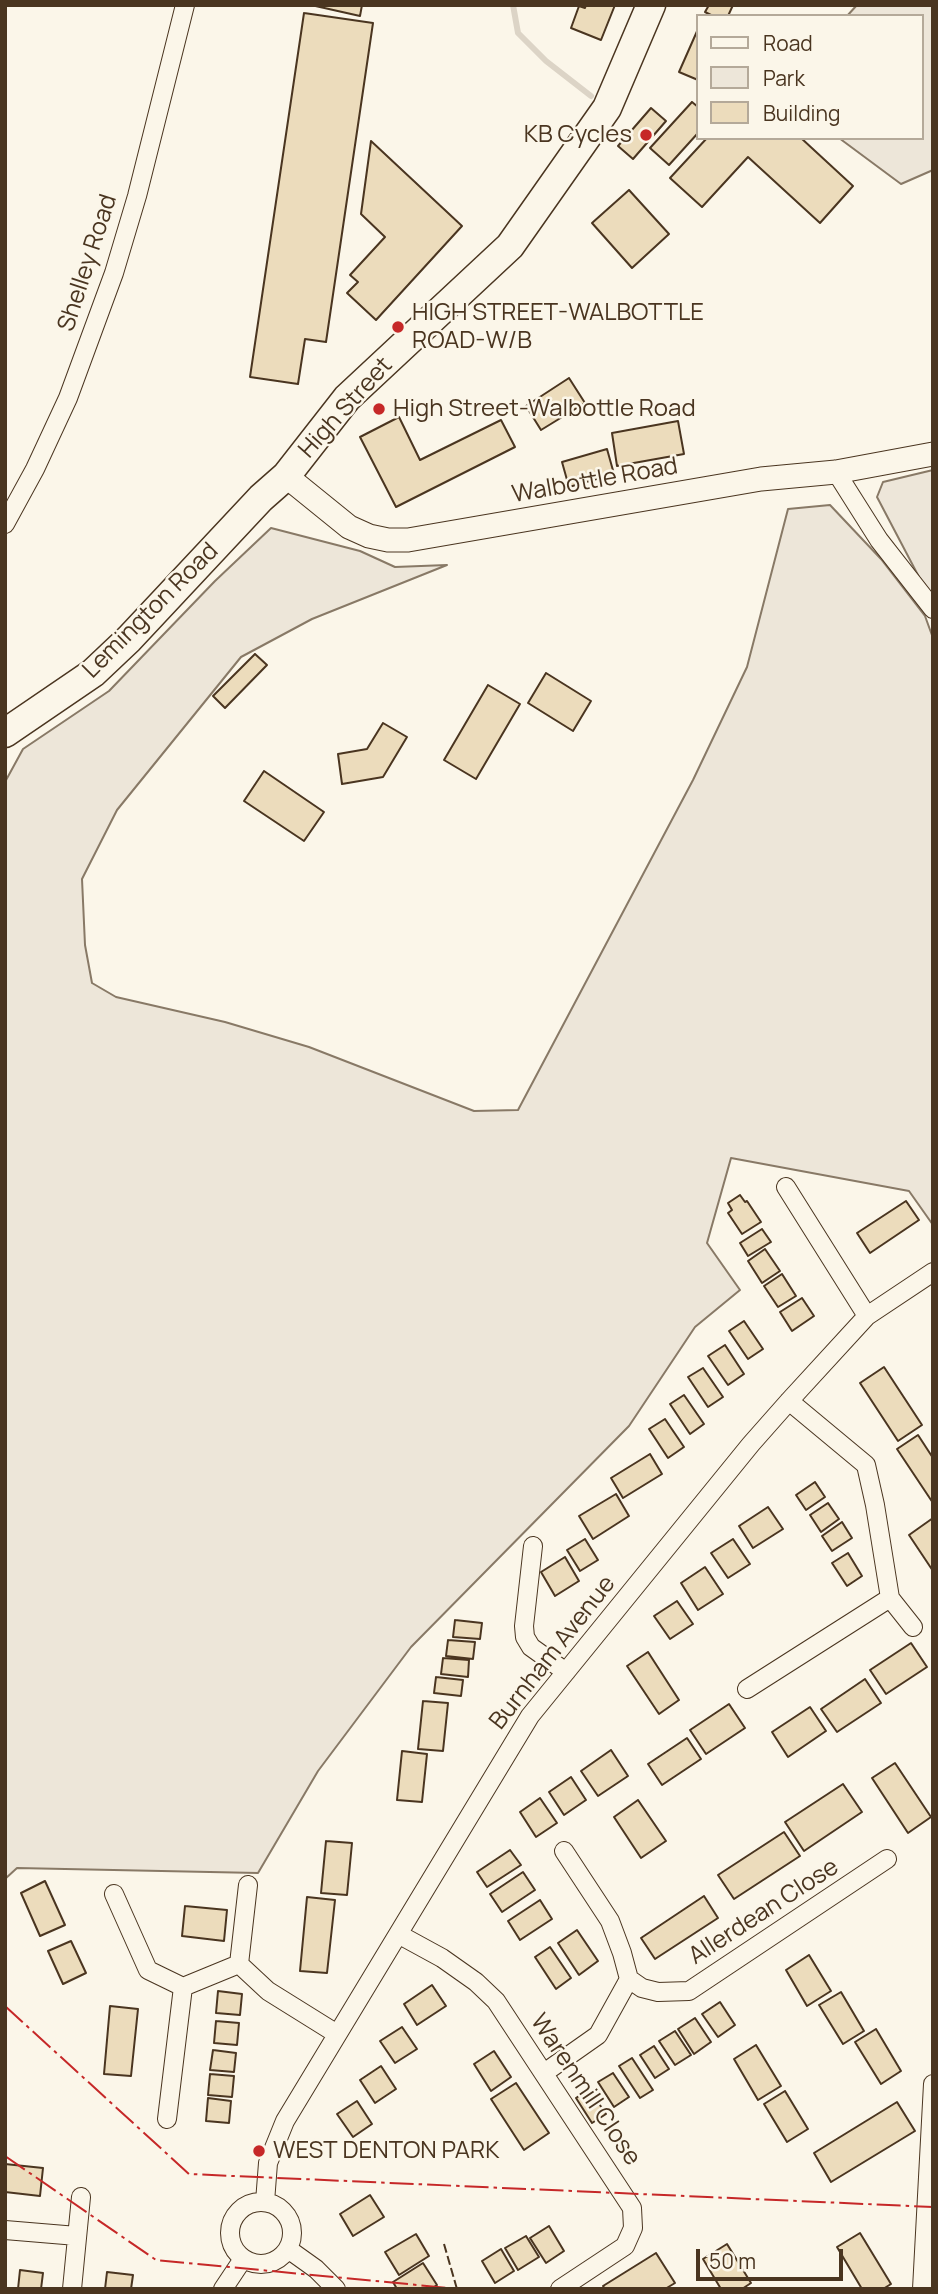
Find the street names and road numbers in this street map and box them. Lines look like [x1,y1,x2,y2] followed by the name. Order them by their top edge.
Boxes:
[52,191,124,335] street label: Shelley Road
[293,352,399,464] street label: High Street
[510,452,680,510] street label: Walbottle Road
[77,537,225,685] street label: Lemington Road
[484,1571,622,1735] street label: Burnham Avenue
[684,1853,844,1971] street label: Allerdean Close
[524,2009,646,2171] street label: Warenmill Close

